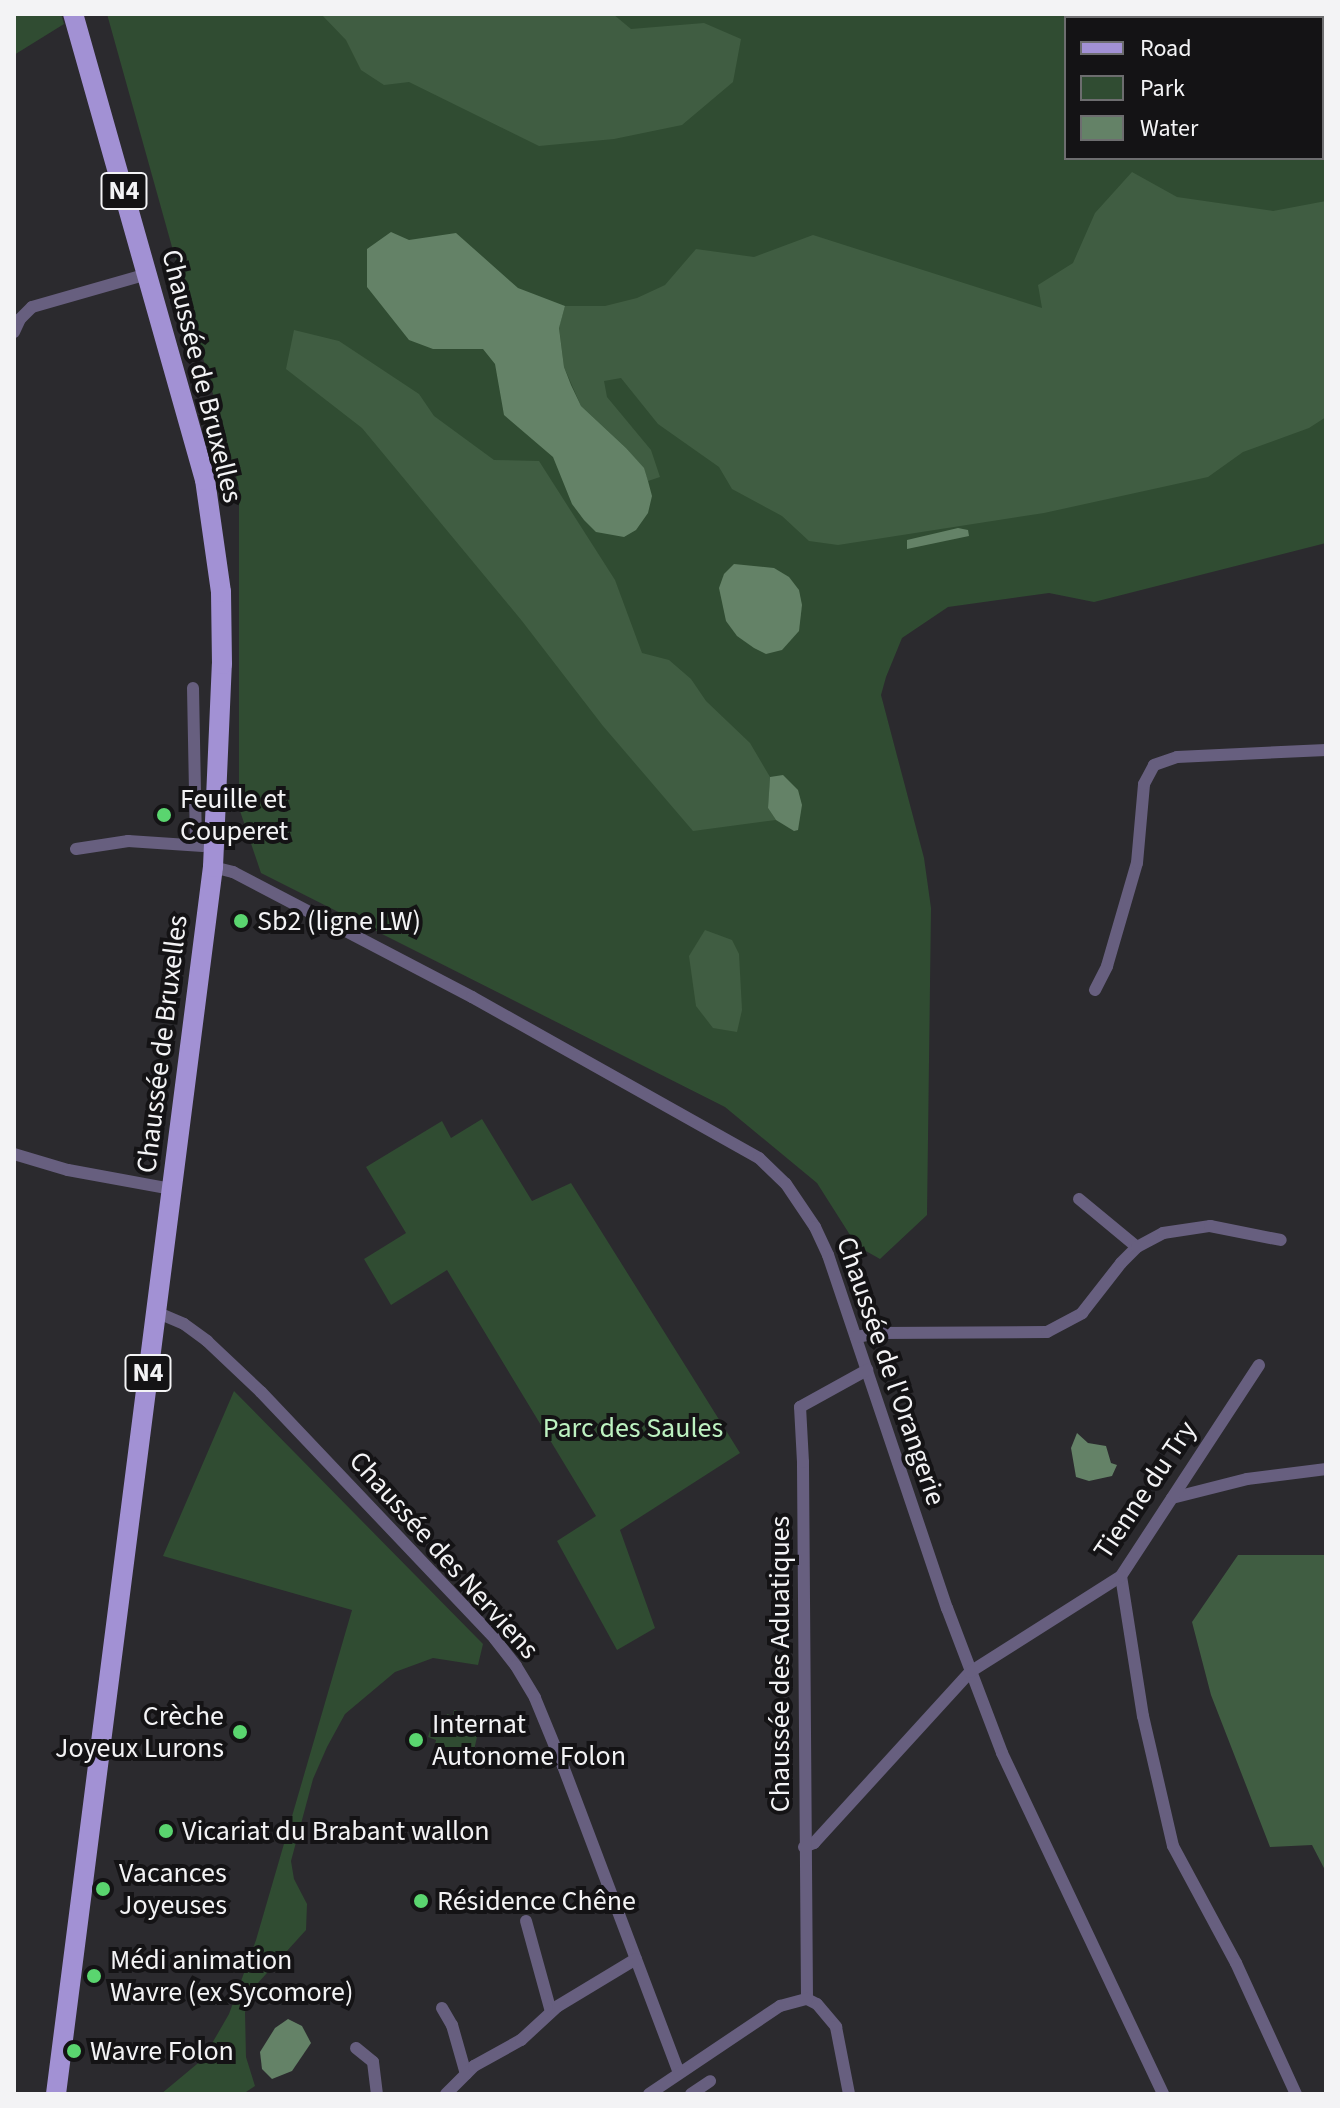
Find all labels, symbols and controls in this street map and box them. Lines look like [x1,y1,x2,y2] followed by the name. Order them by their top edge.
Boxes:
[1064,16,1324,160] legend
[1140,31,1192,66] text: Road
[1140,71,1185,106] text: Park
[1140,111,1198,146] text: Water
[100,169,148,213] road number: N4
[154,246,250,506] street label: Chaussée de Bruxelles
[180,782,288,848] place label: Feuille et Couperet
[155,806,173,824] marker: Feuille et Couperet
[257,904,421,938] place label: Sb2 (ligne LW)
[232,912,250,930] marker: Sb2 (ligne LW)
[130,913,194,1175] street label: Chaussée de Bruxelles
[829,1232,953,1510] street label: Chaussée de l'Orangerie
[124,1351,172,1395] road number: N4
[543,1411,723,1445] park label: Parc des Saules
[1086,1414,1204,1566] street label: Tienne du Try
[342,1444,546,1666] street label: Chaussée des Nerviens
[763,1516,797,1812] street label: Chaussée des Aduatiques
[55,1699,224,1765] place label: Crèche Joyeux Lurons
[432,1707,626,1773] place label: Internat Autonome Folon
[231,1723,249,1741] marker: Crèche Joyeux Lurons
[407,1731,425,1749] marker: Internat Autonome Folon
[182,1814,490,1848] place label: Vicariat du Brabant wallon
[157,1822,175,1840] marker: Vicariat du Brabant wallon
[119,1856,227,1922] place label: Vacances Joyeuses
[94,1880,112,1898] marker: Vacances Joyeuses
[437,1884,636,1918] place label: Résidence Chêne
[412,1892,430,1910] marker: Résidence Chêne
[110,1943,353,2009] place label: Médi animation Wavre (ex Sycomore)
[85,1967,103,1985] marker: Médi animation Wavre (ex Sycomore)
[90,2034,234,2068] place label: Wavre Folon
[65,2042,83,2060] marker: Wavre Folon

